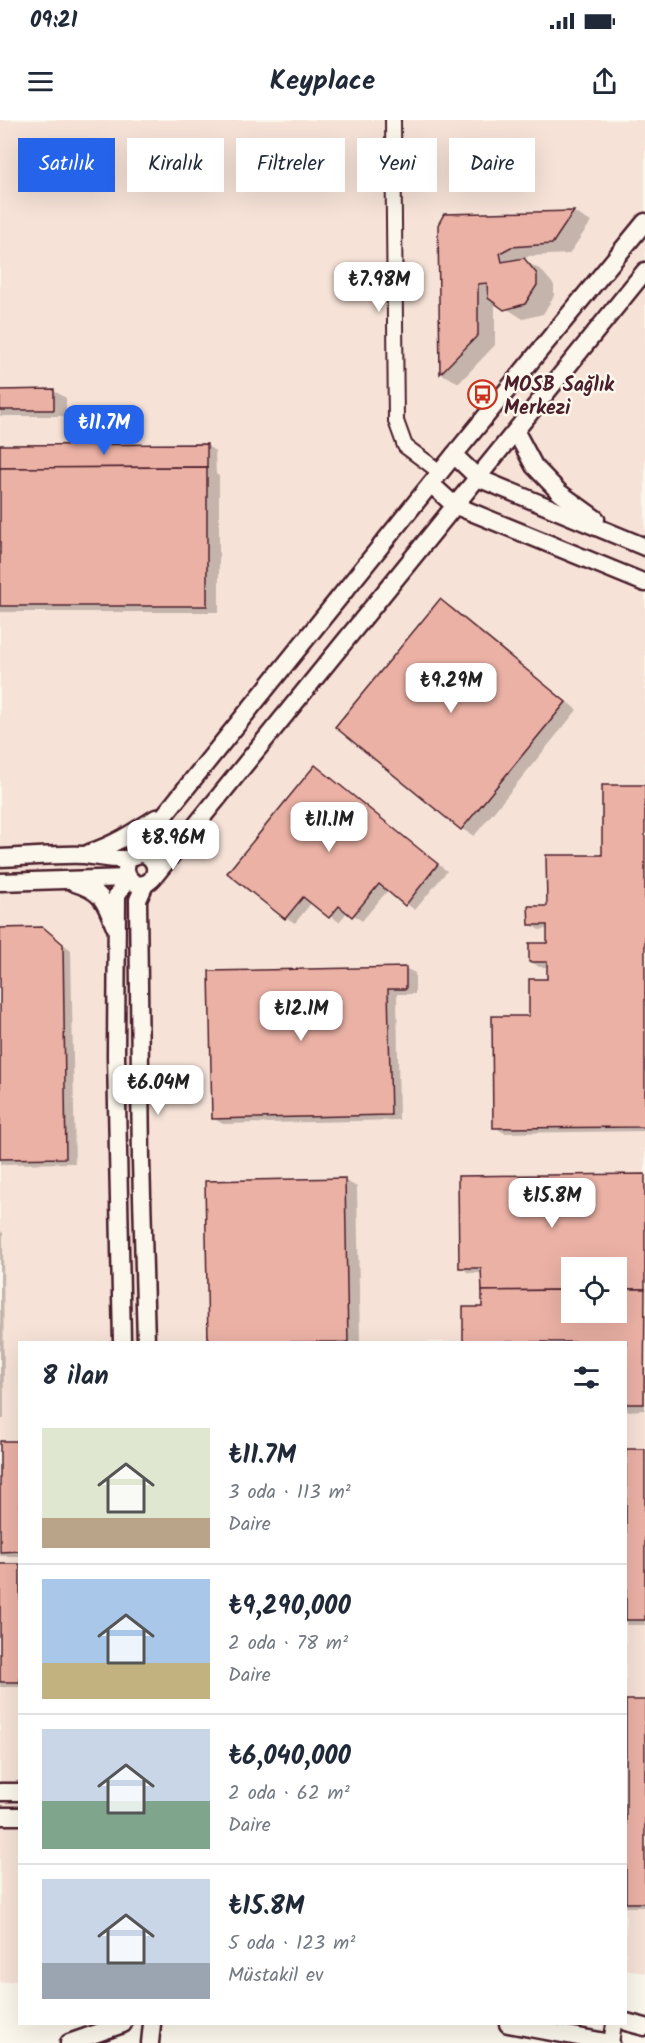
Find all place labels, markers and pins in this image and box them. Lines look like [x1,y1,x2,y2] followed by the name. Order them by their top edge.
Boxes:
[330,262,428,313] pin: ₺7.98M
[504,370,615,425] place label: MOSB Sağlık Merkezi
[467,379,499,411] bus stop icon: MOSB Sağlık Merkezi
[55,405,153,456] pin: ₺11.7M
[402,663,500,714] pin: ₺9.29M
[280,802,378,853] pin: ₺11.1M
[124,820,222,871] pin: ₺8.96M
[252,991,350,1042] pin: ₺12.1M
[109,1065,207,1116] pin: ₺6.04M
[503,1178,601,1229] pin: ₺15.8M

